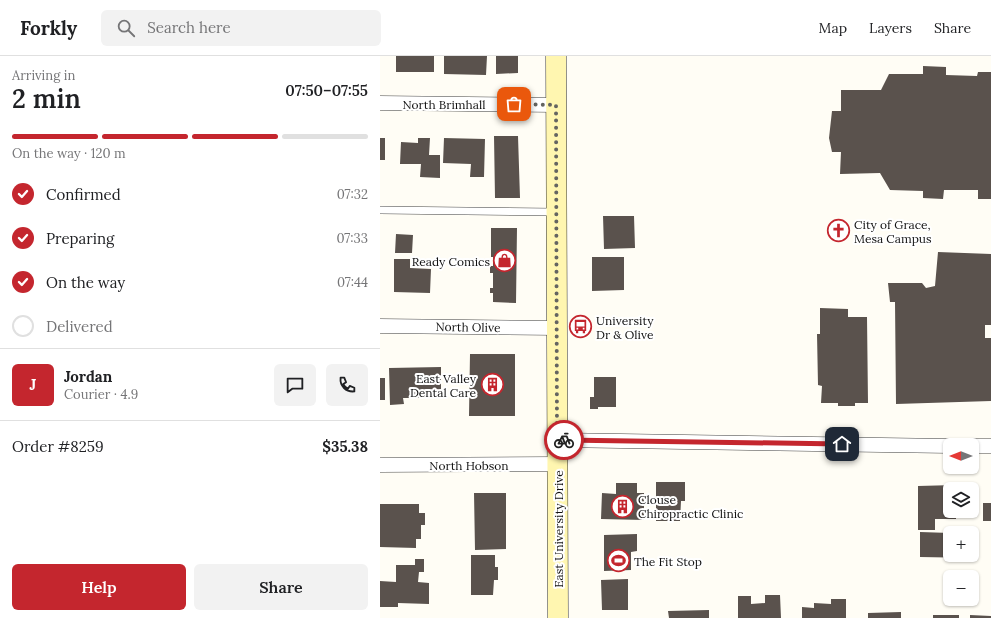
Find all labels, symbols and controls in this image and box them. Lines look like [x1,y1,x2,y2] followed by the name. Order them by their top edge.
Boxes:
[101,10,381,46] search box
[20,16,77,40] text: Forkly
[115,17,137,39] icon: search
[147,18,231,37] text: Search here
[819,19,847,37] text: Map
[869,19,912,37] text: Layers
[934,19,971,37] text: Share
[12,67,75,84] text: Arriving in
[285,81,368,100] text: 07:50–07:55
[12,82,81,115] text: 2 min
[497,87,531,121] pin
[503,93,525,115] icon: bag
[403,97,485,112] street label: North Brimhall
[12,145,126,162] text: On the way · 120 m
[12,183,34,205] icon: check
[46,185,121,204] text: Confirmed
[337,186,368,203] text: 07:32
[854,217,932,246] place label: City of Grace, Mesa Campus
[825,218,851,244] church icon: City of Grace, Mesa Campus
[12,227,34,249] icon: check
[46,229,114,248] text: Preparing
[336,230,368,247] text: 07:33
[492,248,518,274] shop icon: Ready Comics
[412,254,490,269] place label: Ready Comics
[12,271,34,293] icon: check
[46,273,125,292] text: On the way
[337,274,368,291] text: 07:44
[596,313,654,342] place label: University Dr & Olive
[568,314,594,340] bus stop icon: University Dr & Olive
[46,317,113,336] text: Delivered
[435,319,501,335] street label: North Olive
[274,364,316,406] button: chat
[326,364,368,406] button: phone
[64,367,112,386] text: Jordan
[410,371,477,400] place label: East Valley Dental Care
[479,372,505,398] building icon: East Valley Dental Care
[30,375,36,394] text: J
[64,386,138,403] text: Courier · 4.9
[544,420,584,460] courier
[825,427,859,461] pin
[553,429,575,451] icon: bike
[831,433,853,455] icon: home
[12,437,104,456] text: Order #8259
[322,437,368,456] text: $35.38
[943,438,979,474] north arrow
[943,438,979,606] map controls
[429,458,509,473] street label: North Hobson
[551,470,566,588] street label: East University Drive
[943,482,979,518] button: layers
[638,492,744,521] place label: Clouse Chiropractic Clinic
[610,493,636,519] building icon: Clouse Chiropractic Clinic
[943,526,979,562] button: +
[605,548,631,574] sports icon: The Fit Stop
[634,554,702,569] place label: The Fit Stop
[12,564,186,610] button: Help
[194,564,368,610] button: Share
[943,570,979,606] button: −

